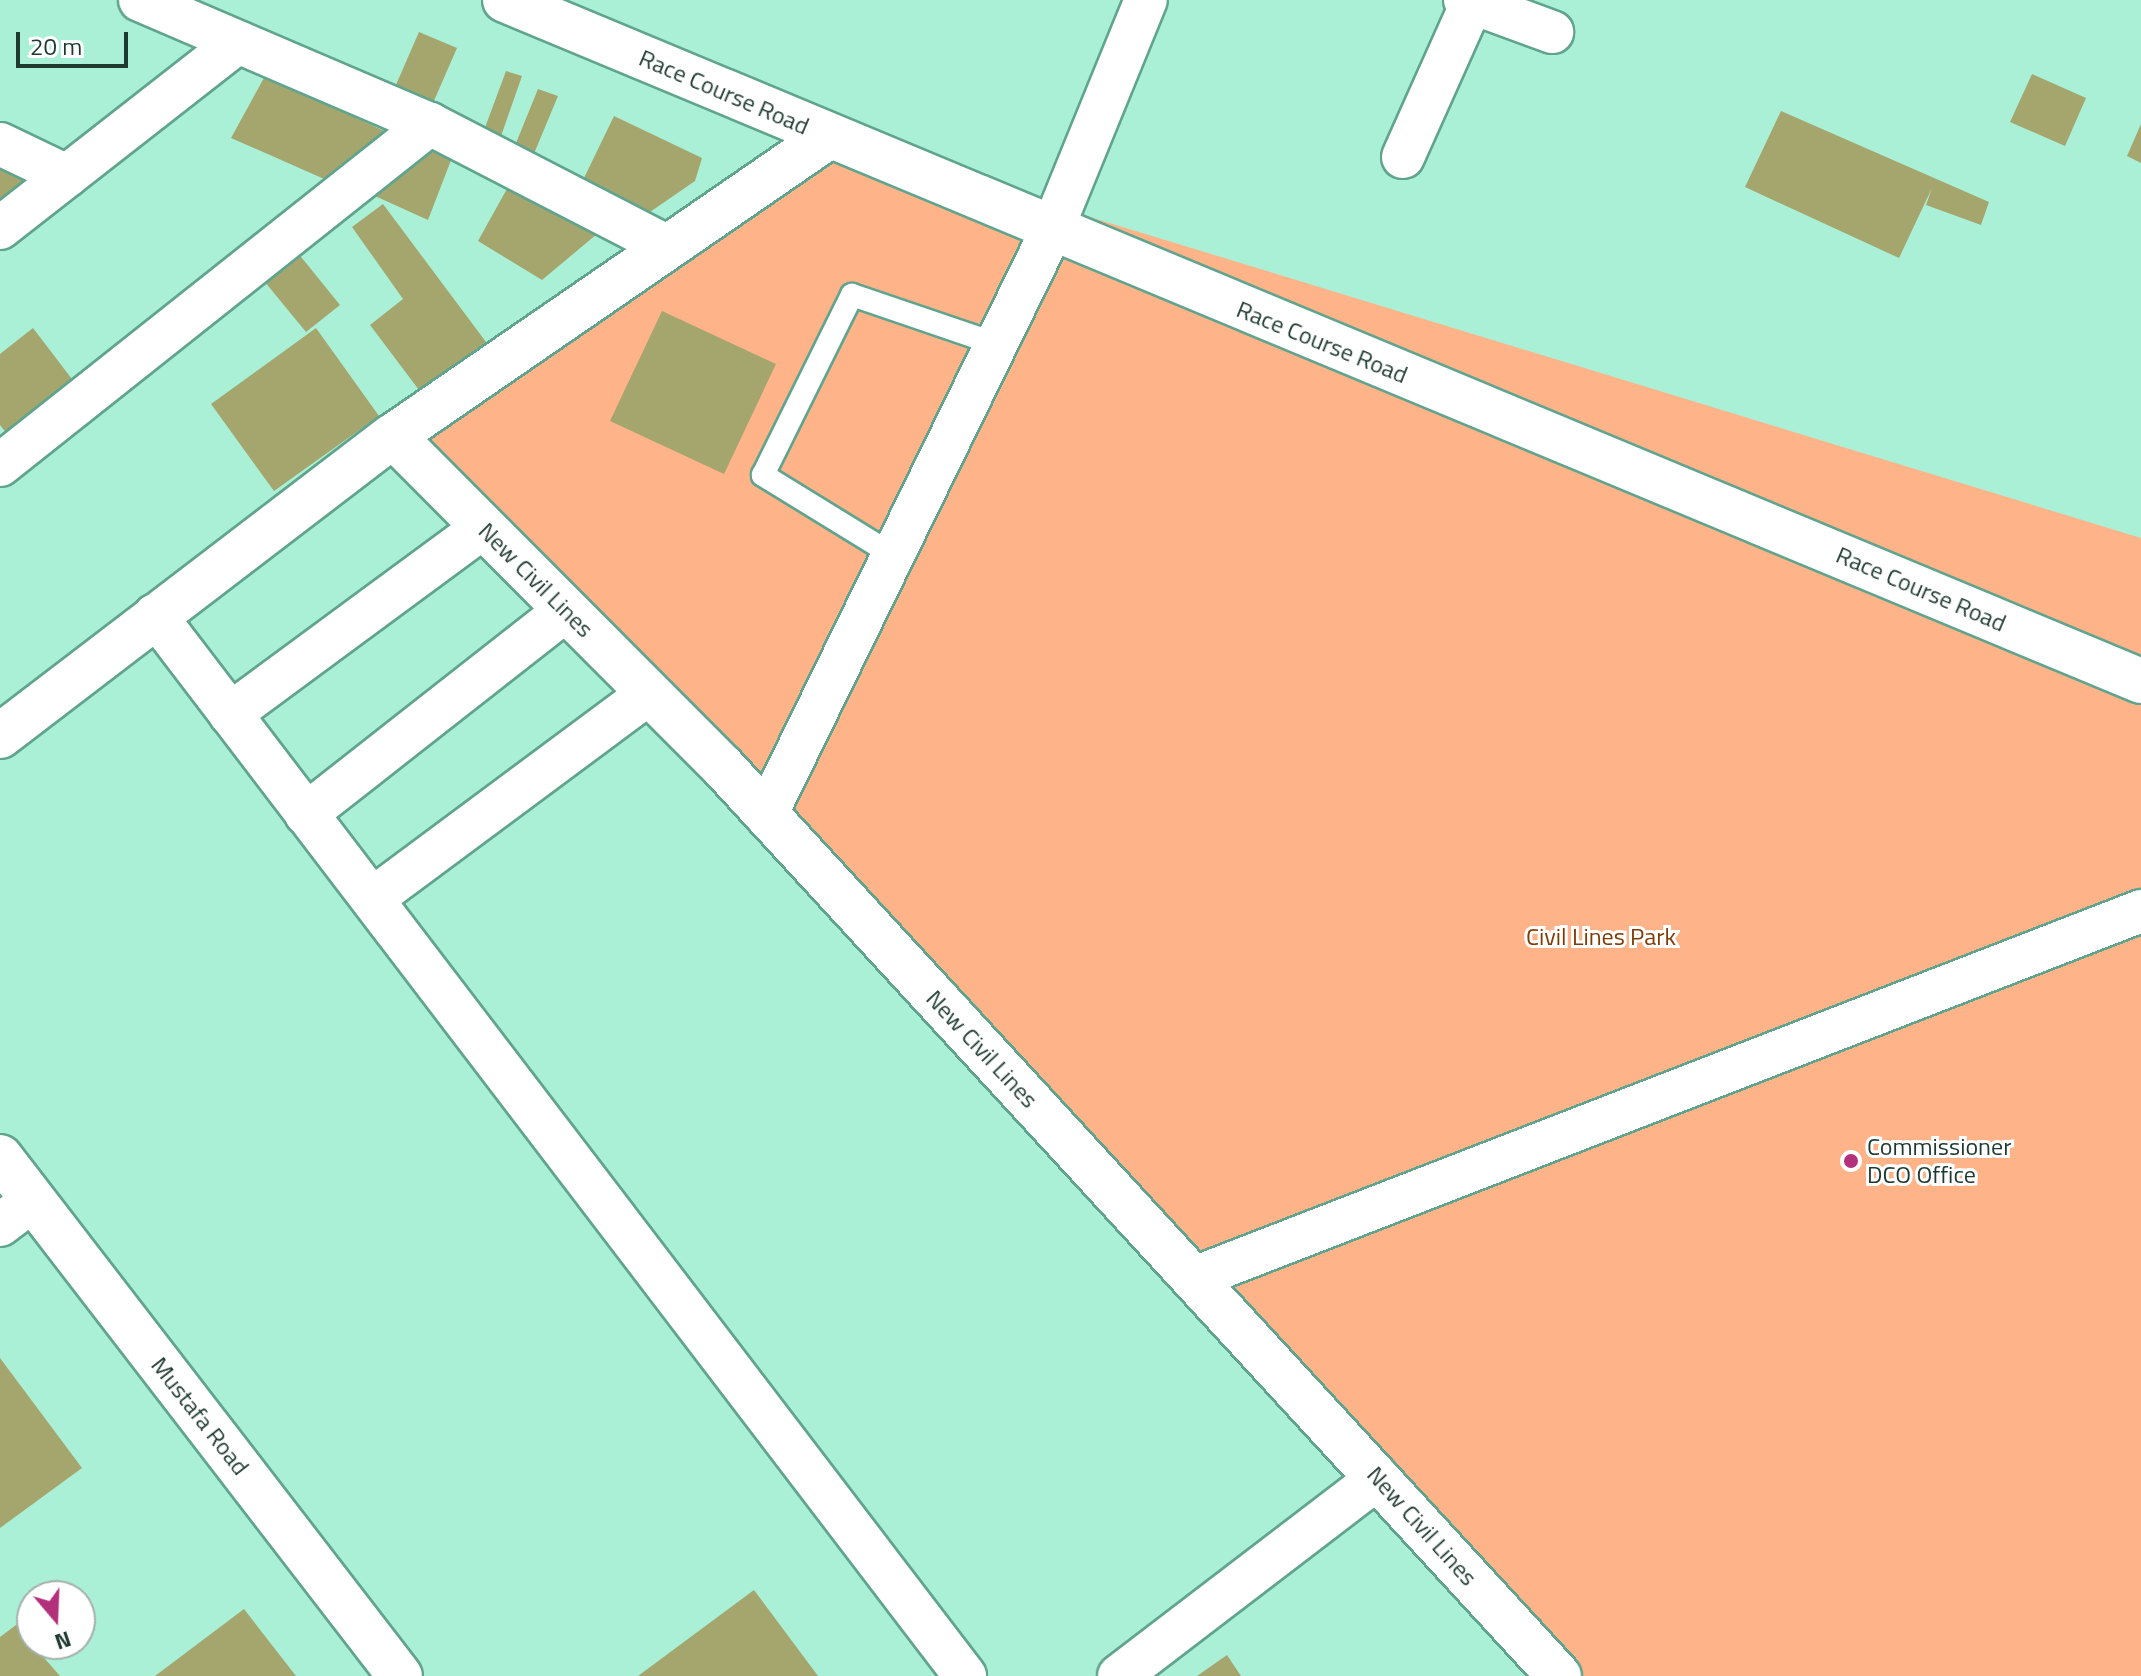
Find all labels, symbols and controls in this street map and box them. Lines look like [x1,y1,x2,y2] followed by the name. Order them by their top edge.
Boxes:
[20,16,132,66] scale bar
[30,28,82,64] text: 20 m
[635,43,813,141] street label: Race Course Road
[1232,295,1412,389] street label: Race Course Road
[473,517,599,643] street label: New Civil Lines
[1832,540,2010,638] street label: Race Course Road
[1526,923,1676,951] park label: Civil Lines Park
[920,984,1044,1114] street label: New Civil Lines
[1867,1133,2011,1189] place label: Commissioner DCO Office
[1842,1152,1860,1170] marker: Commissioner DCO Office
[145,1351,255,1481] street label: Mustafa Road
[1361,1460,1483,1592] street label: New Civil Lines
[16,1580,96,1660] north arrow
[50,1622,76,1659] text: N

